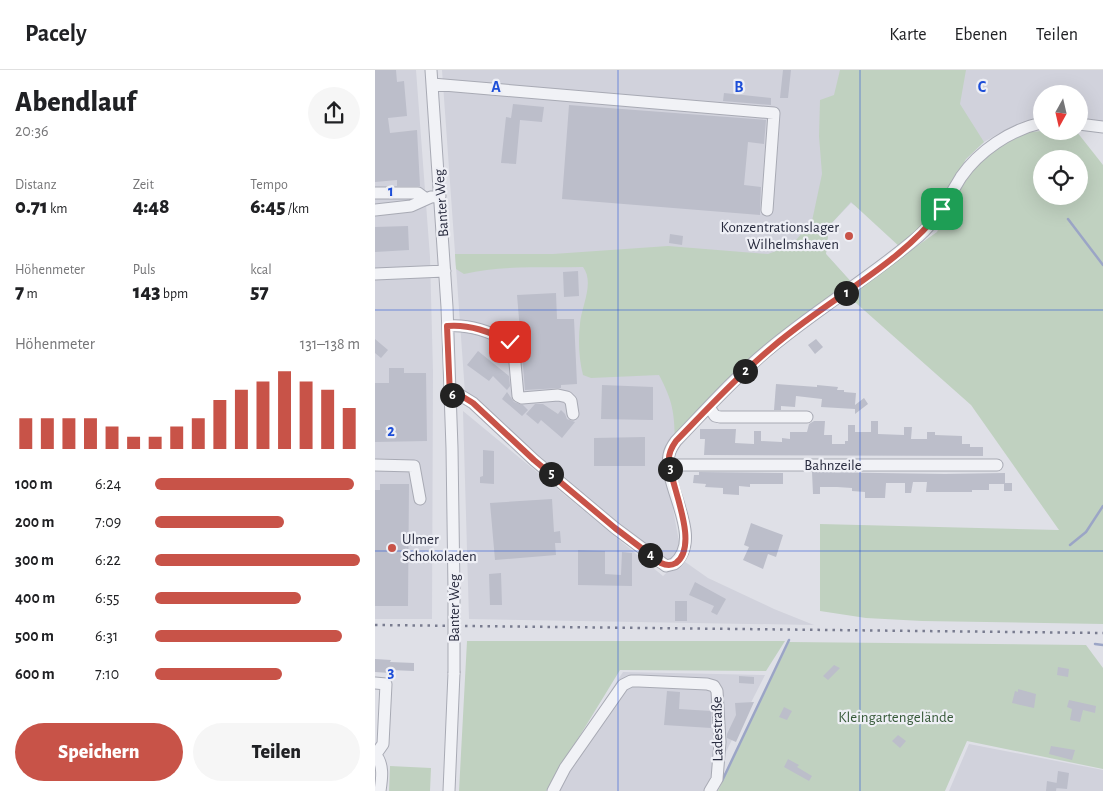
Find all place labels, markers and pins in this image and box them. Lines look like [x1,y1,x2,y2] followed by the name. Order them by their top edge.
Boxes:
[921,188,963,230] pin
[721,220,839,252] place label: Konzentrationslager Wilhelmshaven
[843,230,855,242] marker: Konzentrationslager Wilhelmshaven
[833,280,859,306] pin: 1
[489,321,531,363] pin
[733,358,757,384] pin: 2
[439,382,465,408] pin: 6
[657,456,683,482] pin: 3
[539,462,563,486] pin: 5
[402,532,477,564] place label: Ulmer Schokoladen
[386,542,398,554] marker: Ulmer Schokoladen
[637,542,663,568] pin: 4

